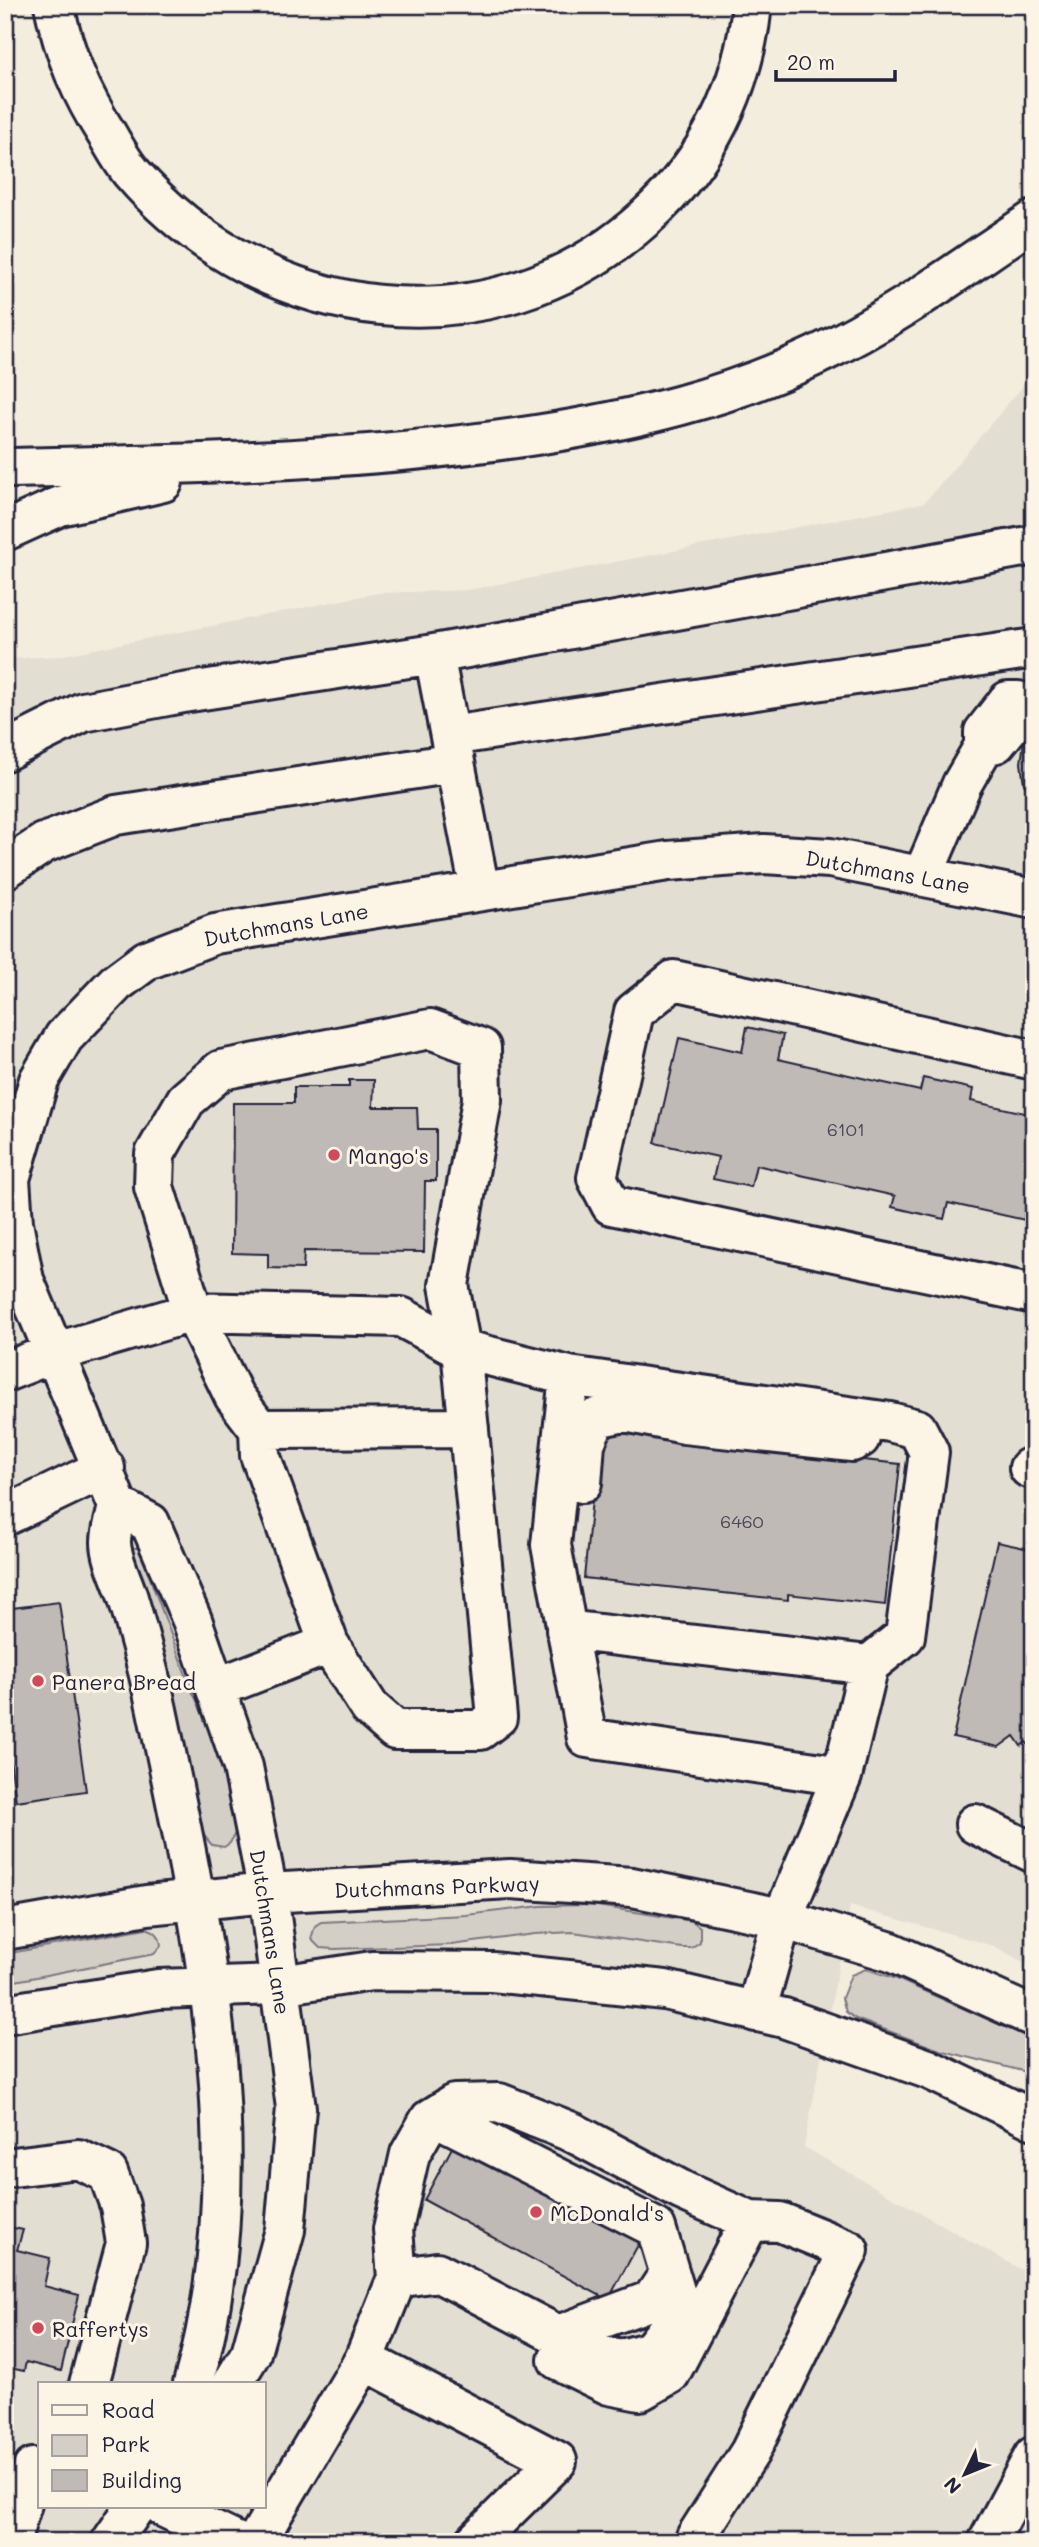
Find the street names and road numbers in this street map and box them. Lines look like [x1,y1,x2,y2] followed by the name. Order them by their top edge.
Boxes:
[804,843,972,899] street label: Dutchmans Lane
[202,896,370,952] street label: Dutchmans Lane
[245,1848,297,2016] street label: Dutchmans Lane
[334,1869,540,1903] street label: Dutchmans Parkway

